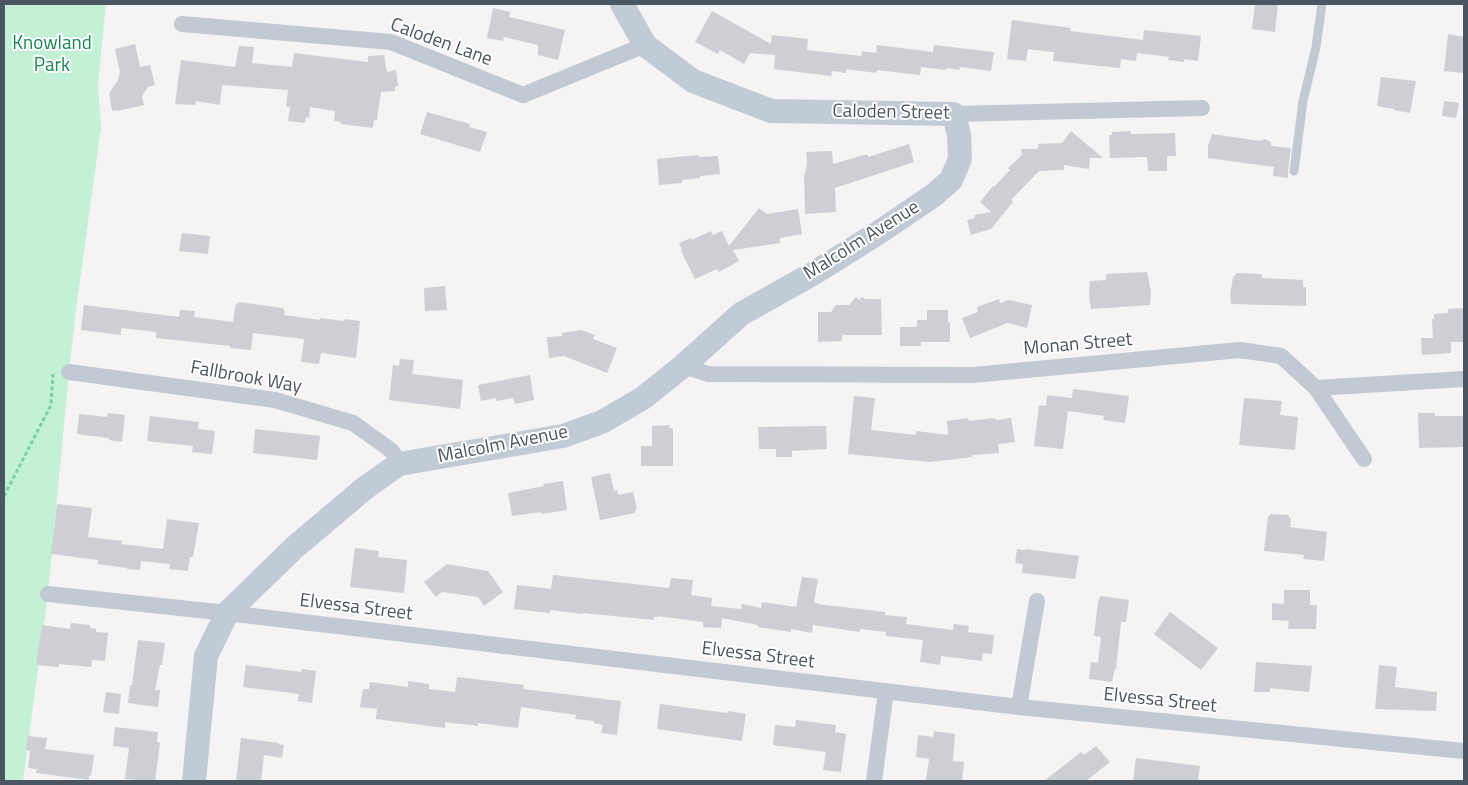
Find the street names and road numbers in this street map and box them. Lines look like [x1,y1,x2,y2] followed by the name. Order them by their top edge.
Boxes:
[387,14,495,72] street label: Caloden Lane
[832,101,950,125] street label: Caloden Street
[800,196,924,286] street label: Malcolm Avenue
[1023,329,1133,361] street label: Monan Street
[189,357,303,399] street label: Fallbrook Way
[436,421,570,469] street label: Malcolm Avenue
[298,590,414,626] street label: Elvessa Street
[700,638,816,674] street label: Elvessa Street
[1102,684,1218,718] street label: Elvessa Street

